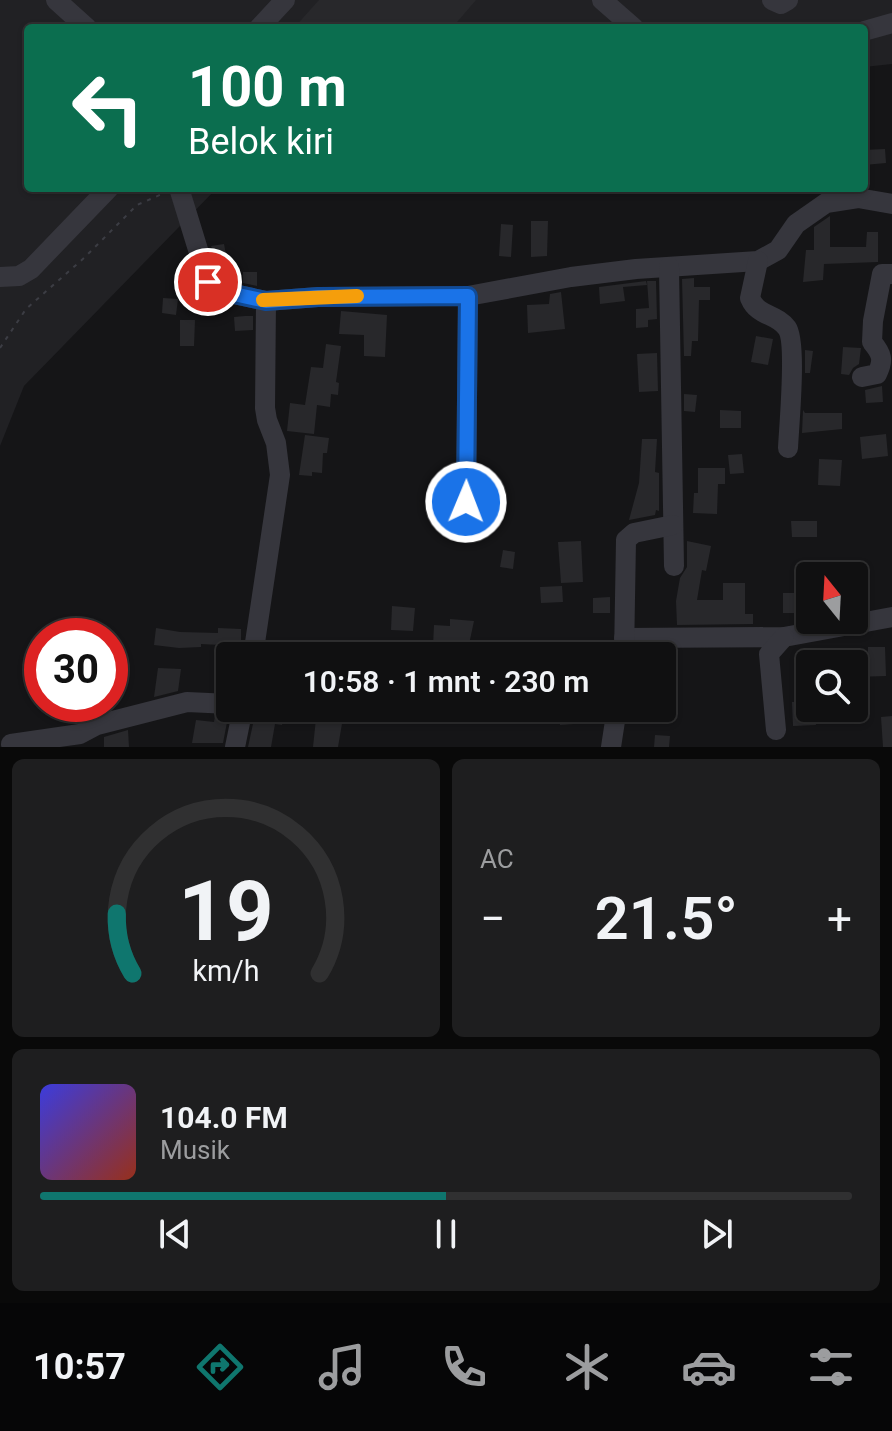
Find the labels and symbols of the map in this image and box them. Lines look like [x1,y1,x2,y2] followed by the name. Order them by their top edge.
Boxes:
[174,248,242,316] pin
[424,460,508,544] position arrow
[796,562,868,634] north arrow
[24,618,128,722] speed limit sign: 30

